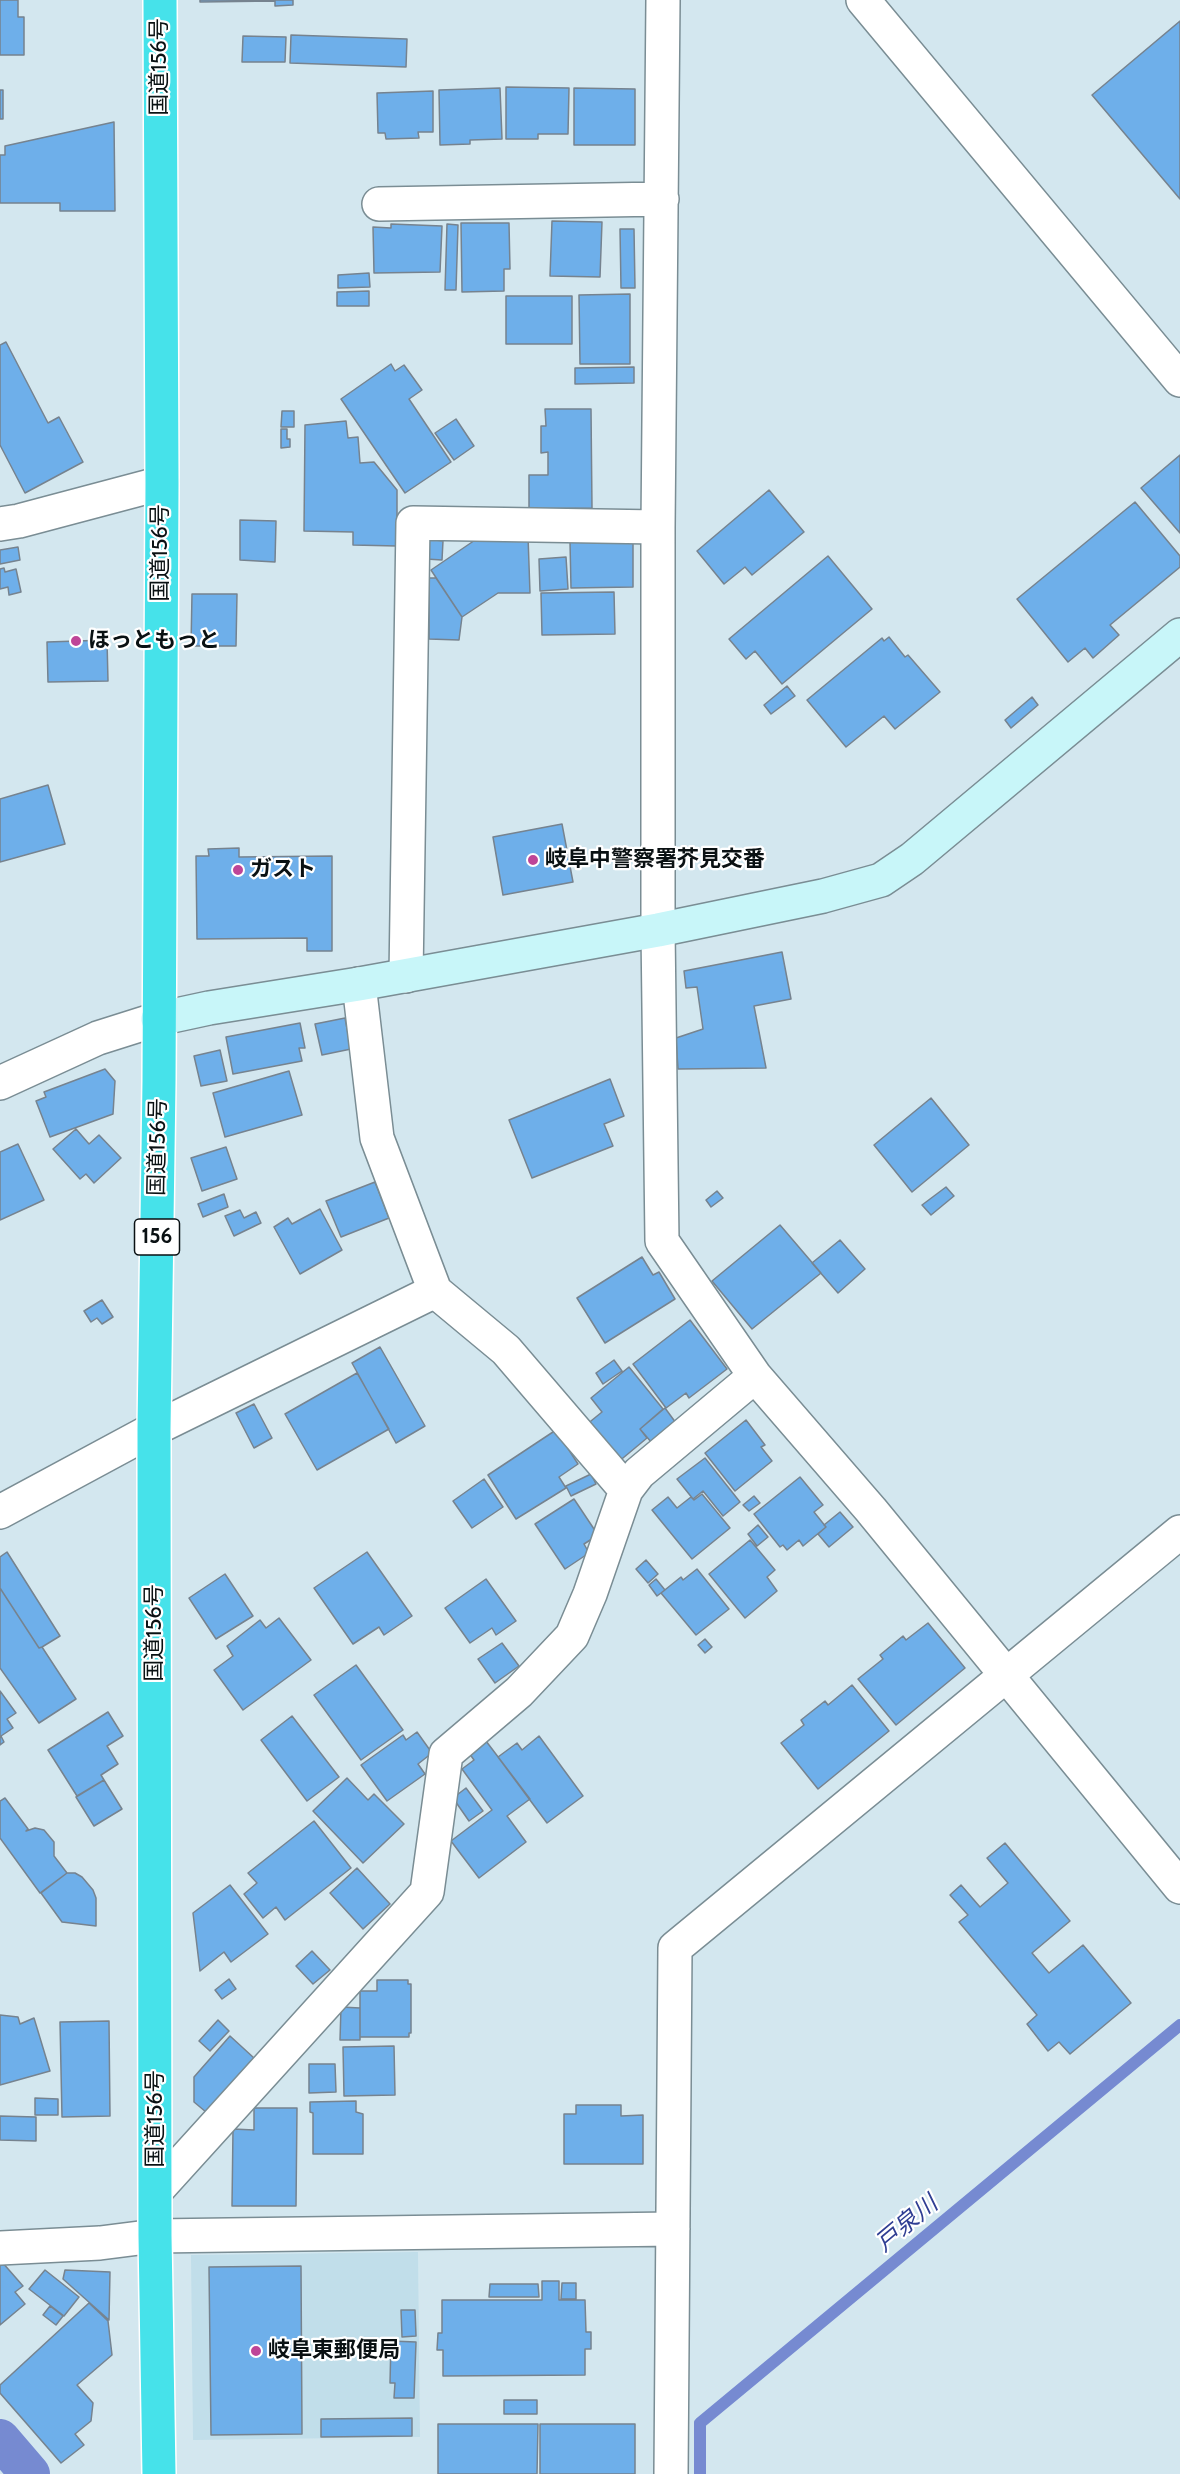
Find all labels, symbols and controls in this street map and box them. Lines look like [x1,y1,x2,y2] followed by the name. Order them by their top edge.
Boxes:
[147,18,173,116] street label: 国道156号
[148,504,174,602] street label: 国道156号
[88,628,220,654] place label: ほっともっと
[69,634,83,648] marker: ほっともっと
[545,847,765,873] place label: 岐阜中警察署芥見交番
[526,853,540,867] marker: 岐阜中警察署芥見交番
[250,857,316,883] place label: ガスト
[231,863,245,877] marker: ガスト
[144,1098,172,1196] street label: 国道156号
[134,1219,180,1255] road number: 156
[142,1584,168,1682] street label: 国道156号
[143,2070,169,2168] street label: 国道156号
[870,2190,944,2258] water label: 戸泉川
[268,2338,400,2364] place label: 岐阜東郵便局
[249,2344,263,2358] marker: 岐阜東郵便局

